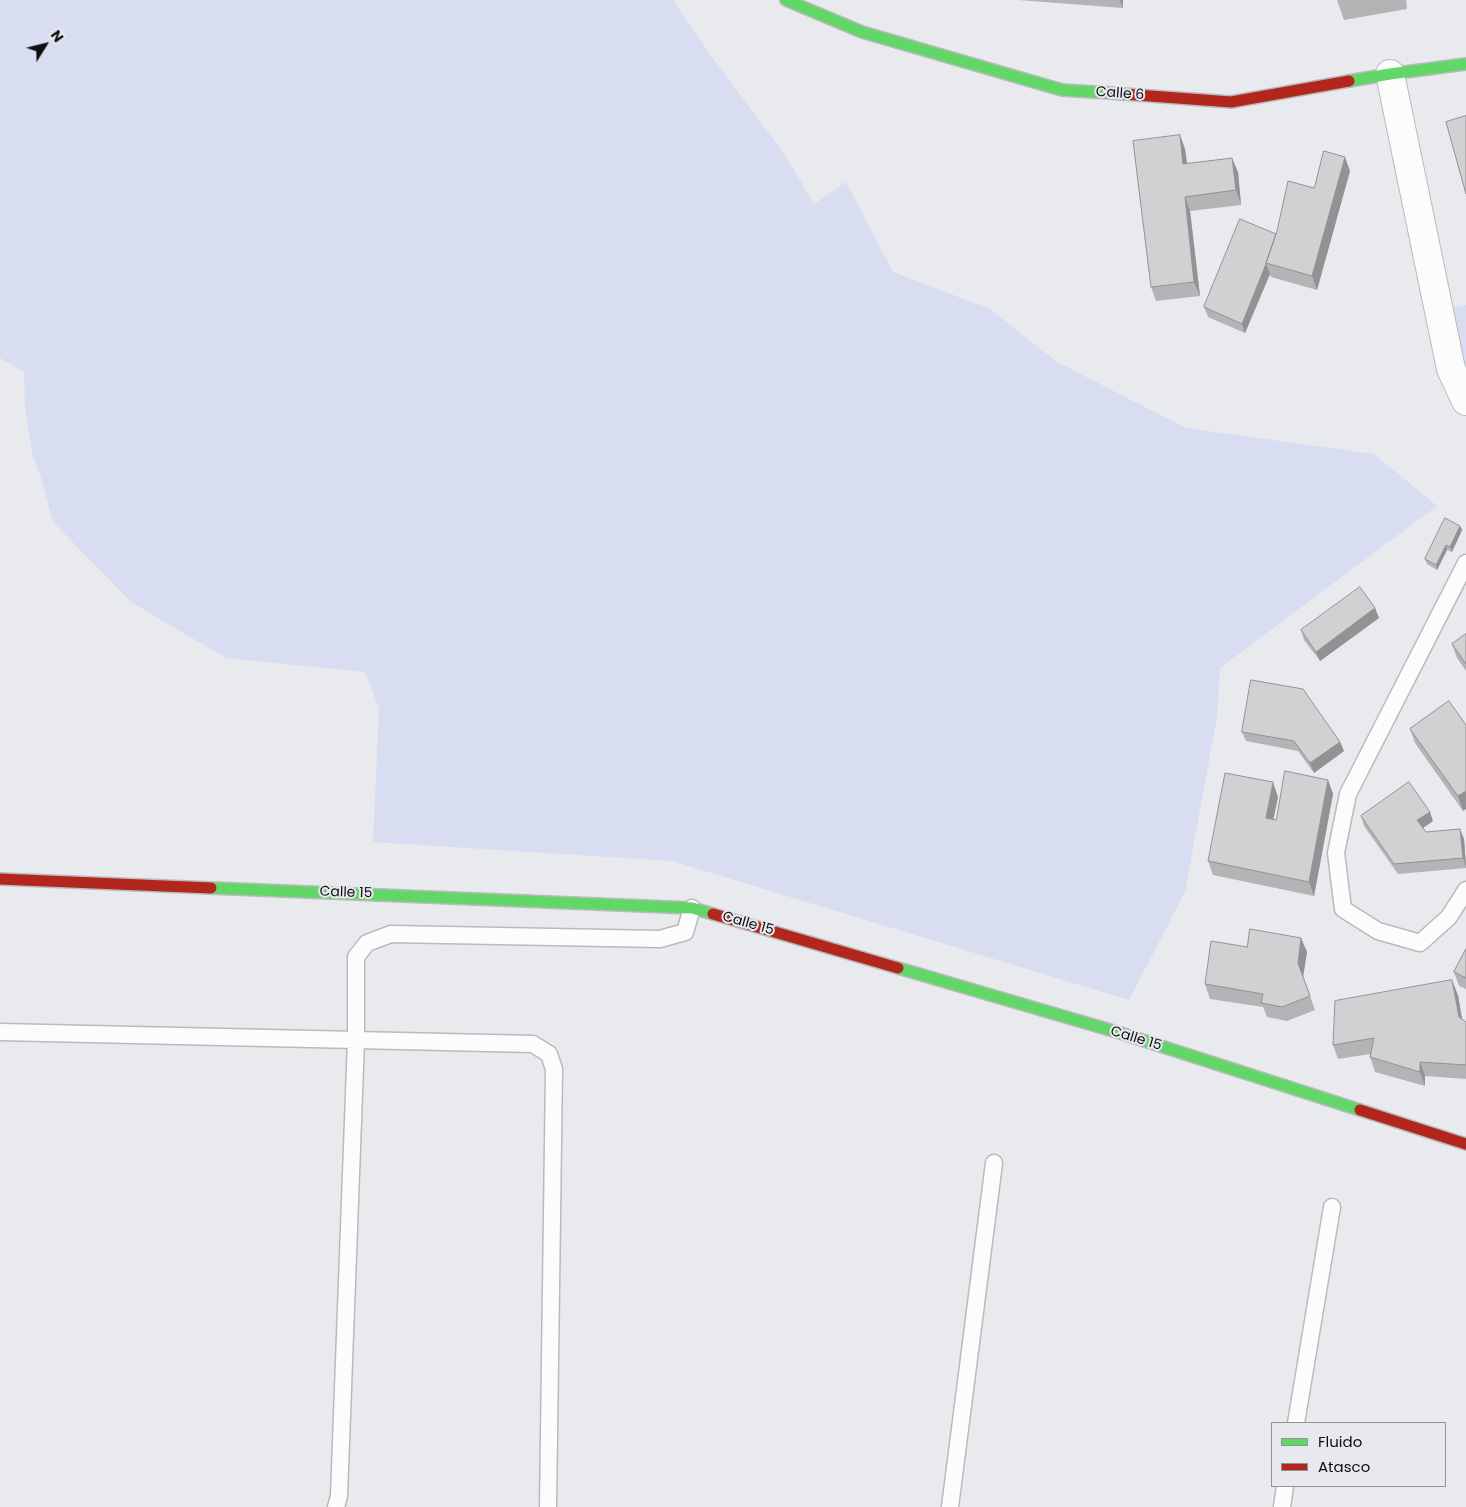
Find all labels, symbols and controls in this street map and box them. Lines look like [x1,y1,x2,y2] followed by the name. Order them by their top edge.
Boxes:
[20,20,70,70] north arrow
[46,26,68,46] text: N
[1095,84,1145,104] street label: Calle 6
[319,884,373,902] street label: Calle 15
[720,909,776,939] street label: Calle 15
[1108,1023,1164,1055] street label: Calle 15
[1271,1422,1446,1487] legend
[1318,1431,1362,1452] text: Fluido
[1318,1456,1370,1477] text: Atasco

